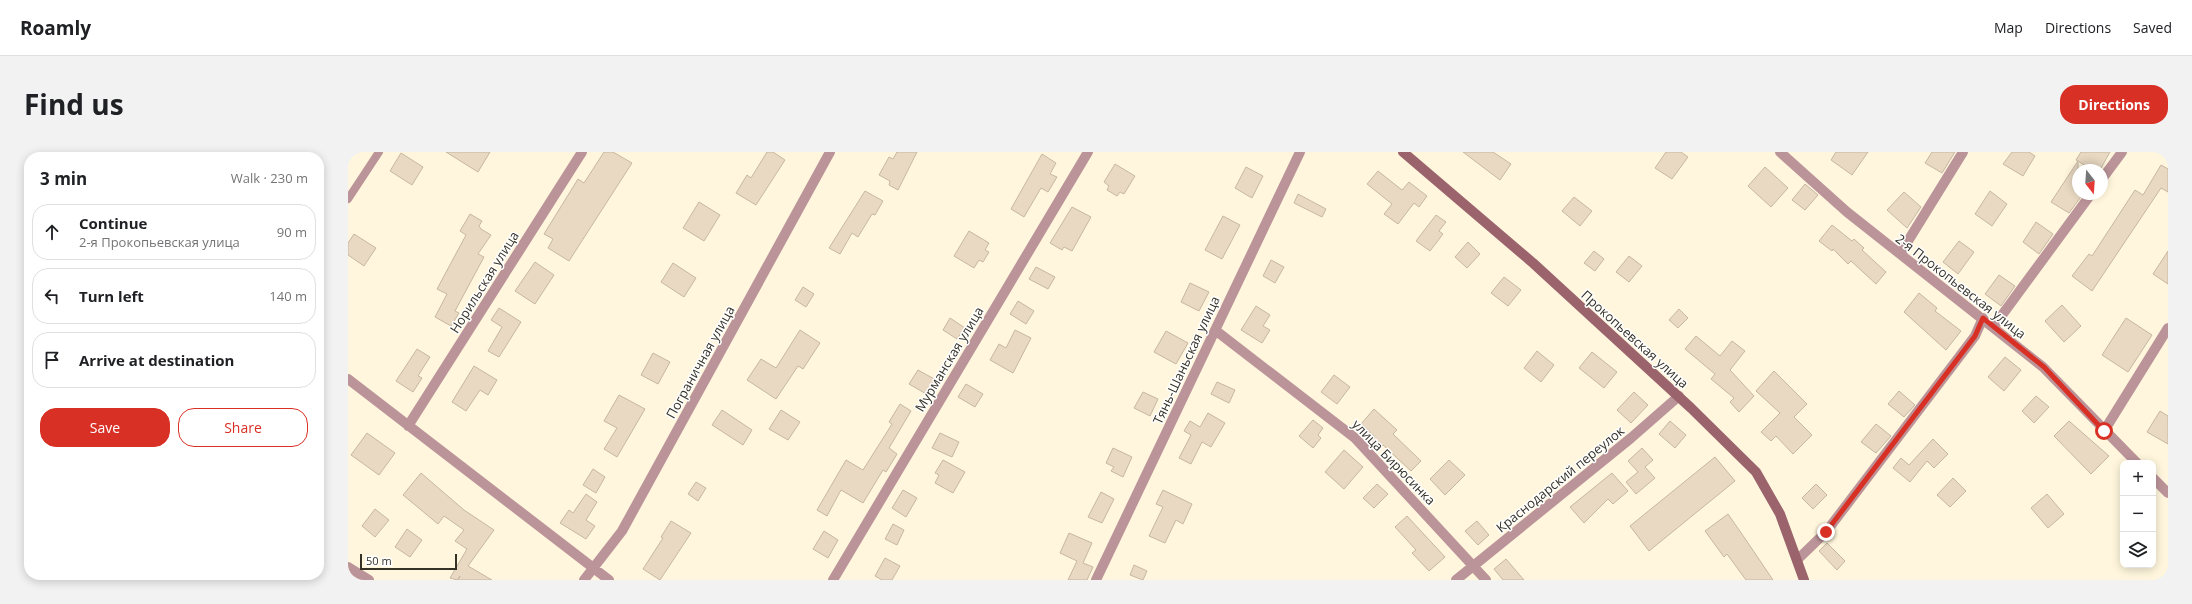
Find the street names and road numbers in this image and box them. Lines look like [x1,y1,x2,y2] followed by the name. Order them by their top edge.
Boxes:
[445,228,523,336] street label: Норильская улица
[1892,229,2030,343] street label: 2-я Прокопьевская улица
[1577,286,1693,392] street label: Прокопьевская улица
[1148,293,1224,427] street label: Тянь-Шаньская улица
[662,303,738,421] street label: Пограничная улица
[911,303,987,415] street label: Мурманская улица
[1348,415,1440,509] street label: улица Бирюсинка
[1492,421,1628,536] street label: Краснодарский переулок

